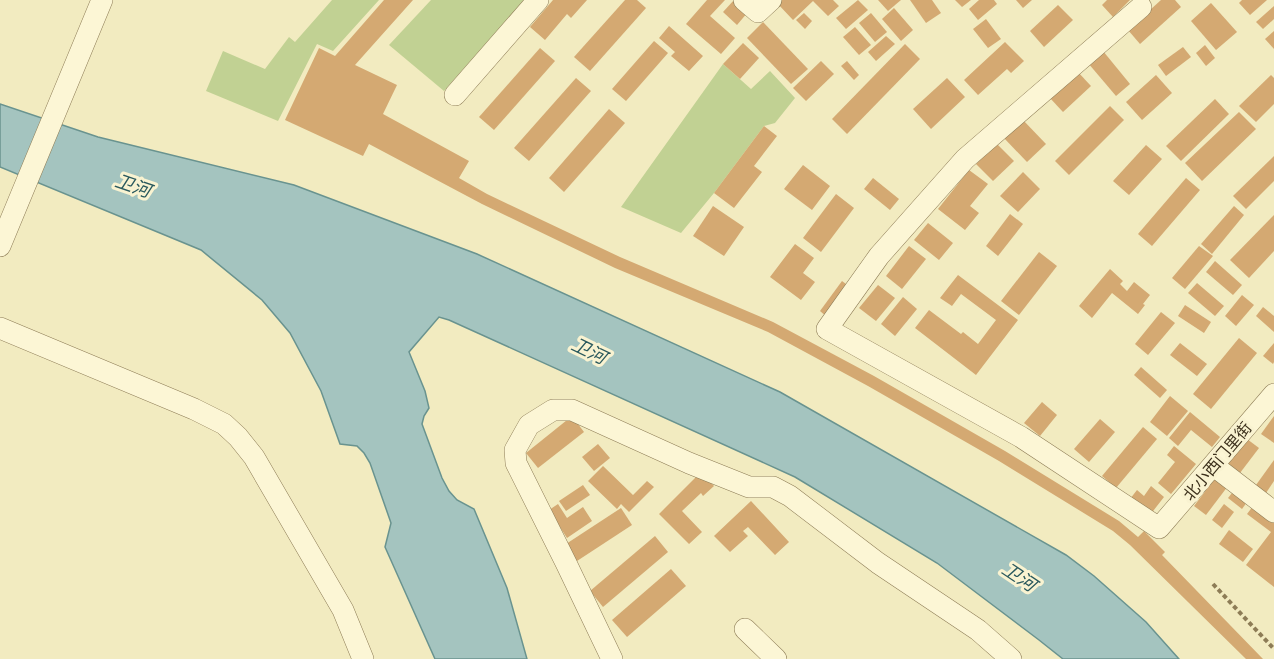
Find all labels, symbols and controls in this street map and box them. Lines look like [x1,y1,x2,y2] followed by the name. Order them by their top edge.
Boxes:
[112,169,157,203] water label: 卫河
[568,332,613,370] water label: 卫河
[1178,418,1256,504] street label: 北小西门里街
[998,557,1043,598] water label: 卫河

